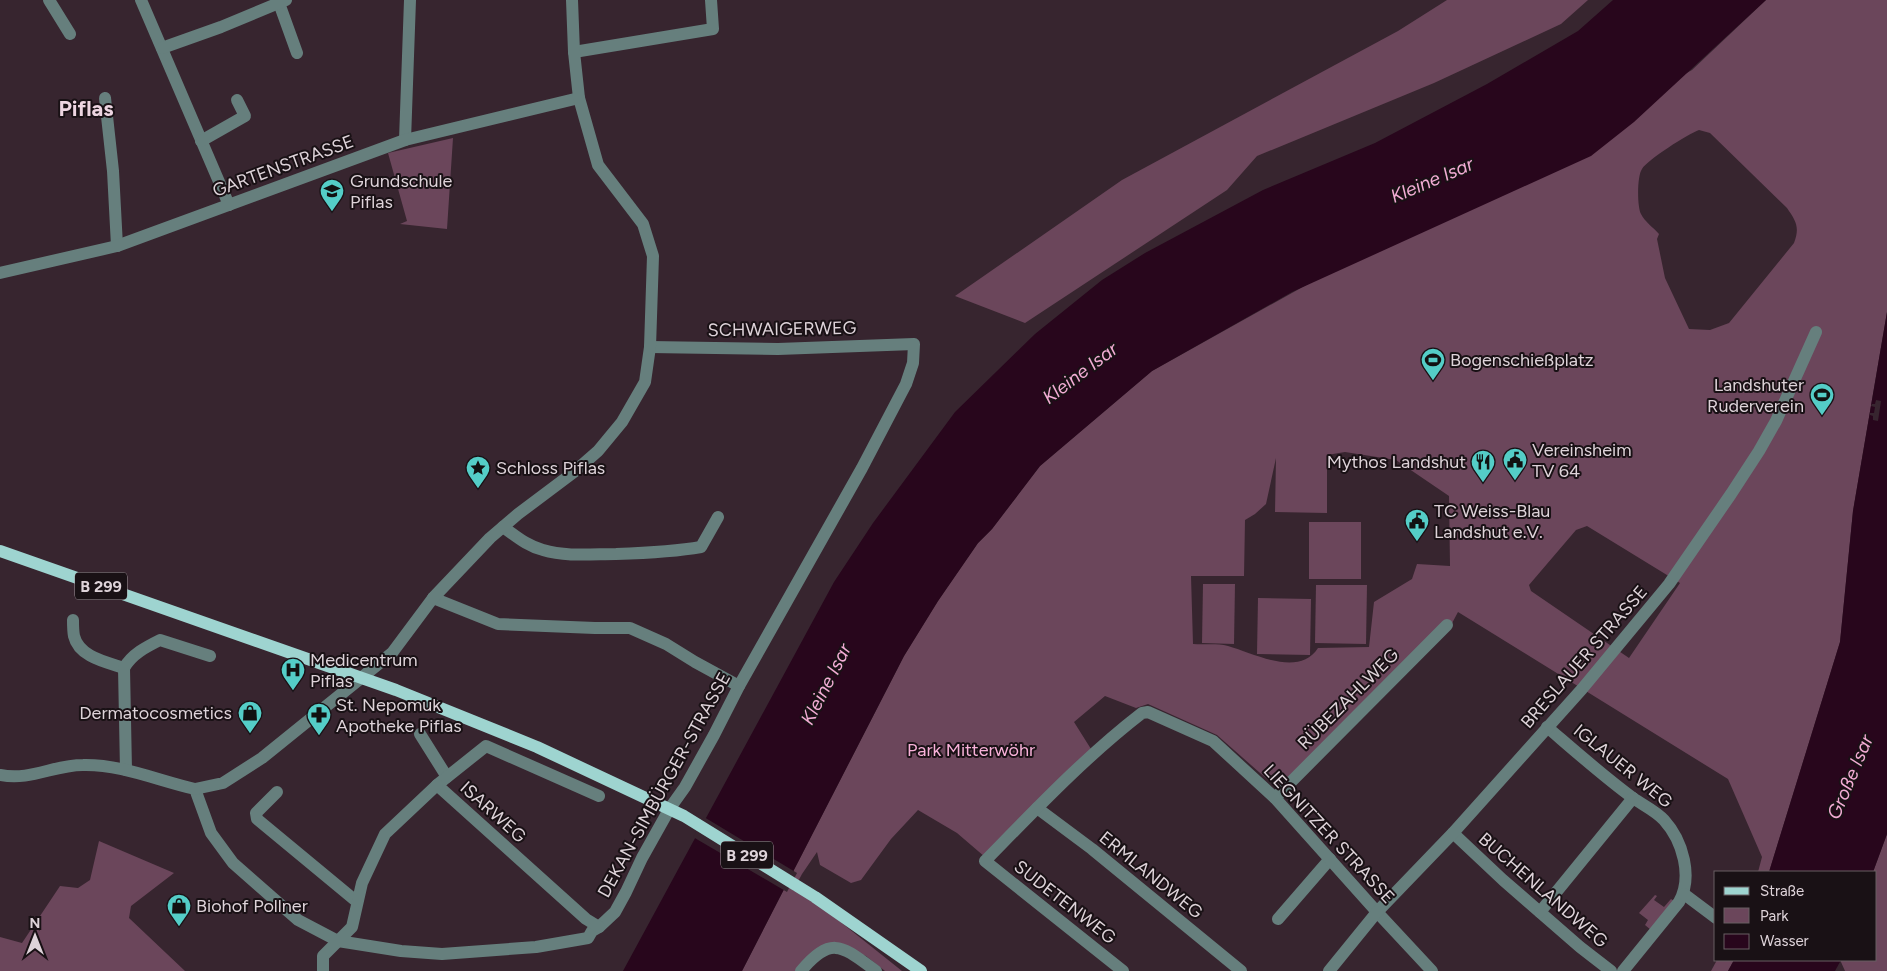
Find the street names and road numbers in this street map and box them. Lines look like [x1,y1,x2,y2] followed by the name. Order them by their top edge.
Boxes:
[209,130,357,202] street label: GARTENSTRASSE
[708,317,857,341] street label: SCHWAIGERWEG
[75,572,127,600] road number: B 299
[1516,581,1652,733] street label: BRESLAUER STRASSE
[1293,644,1403,754] street label: RÜBEZAHLWEG
[593,669,735,901] street label: DEKAN-SIMBÜRGER-STRASSE
[1569,719,1677,813] street label: IGLAUER WEG
[1259,760,1399,908] street label: LIEGNITZER STRASSE
[456,777,531,847] street label: ISARWEG
[1095,827,1207,924] street label: ERMLANDWEG
[1474,828,1612,952] street label: BUCHENLANDWEG
[721,842,773,868] road number: B 299
[1010,855,1120,949] street label: SUDETENWEG

